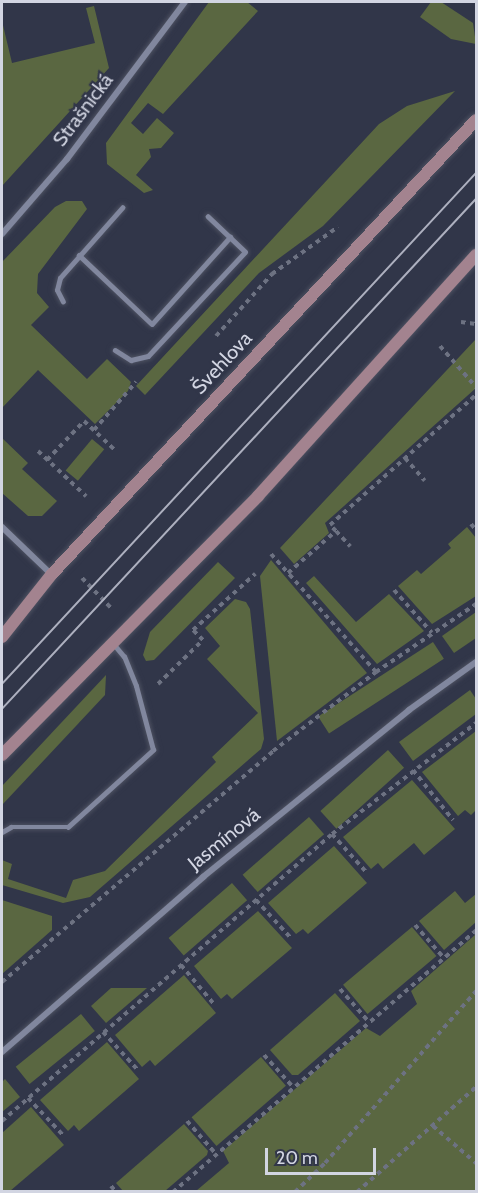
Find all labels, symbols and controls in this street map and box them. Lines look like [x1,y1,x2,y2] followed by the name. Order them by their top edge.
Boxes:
[48,69,118,151] street label: Strašnická
[187,327,257,399] street label: Švehlova
[183,803,265,875] street label: Jasmínová
[268,1136,379,1174] scale bar
[276,1147,318,1169] text: 20 m

